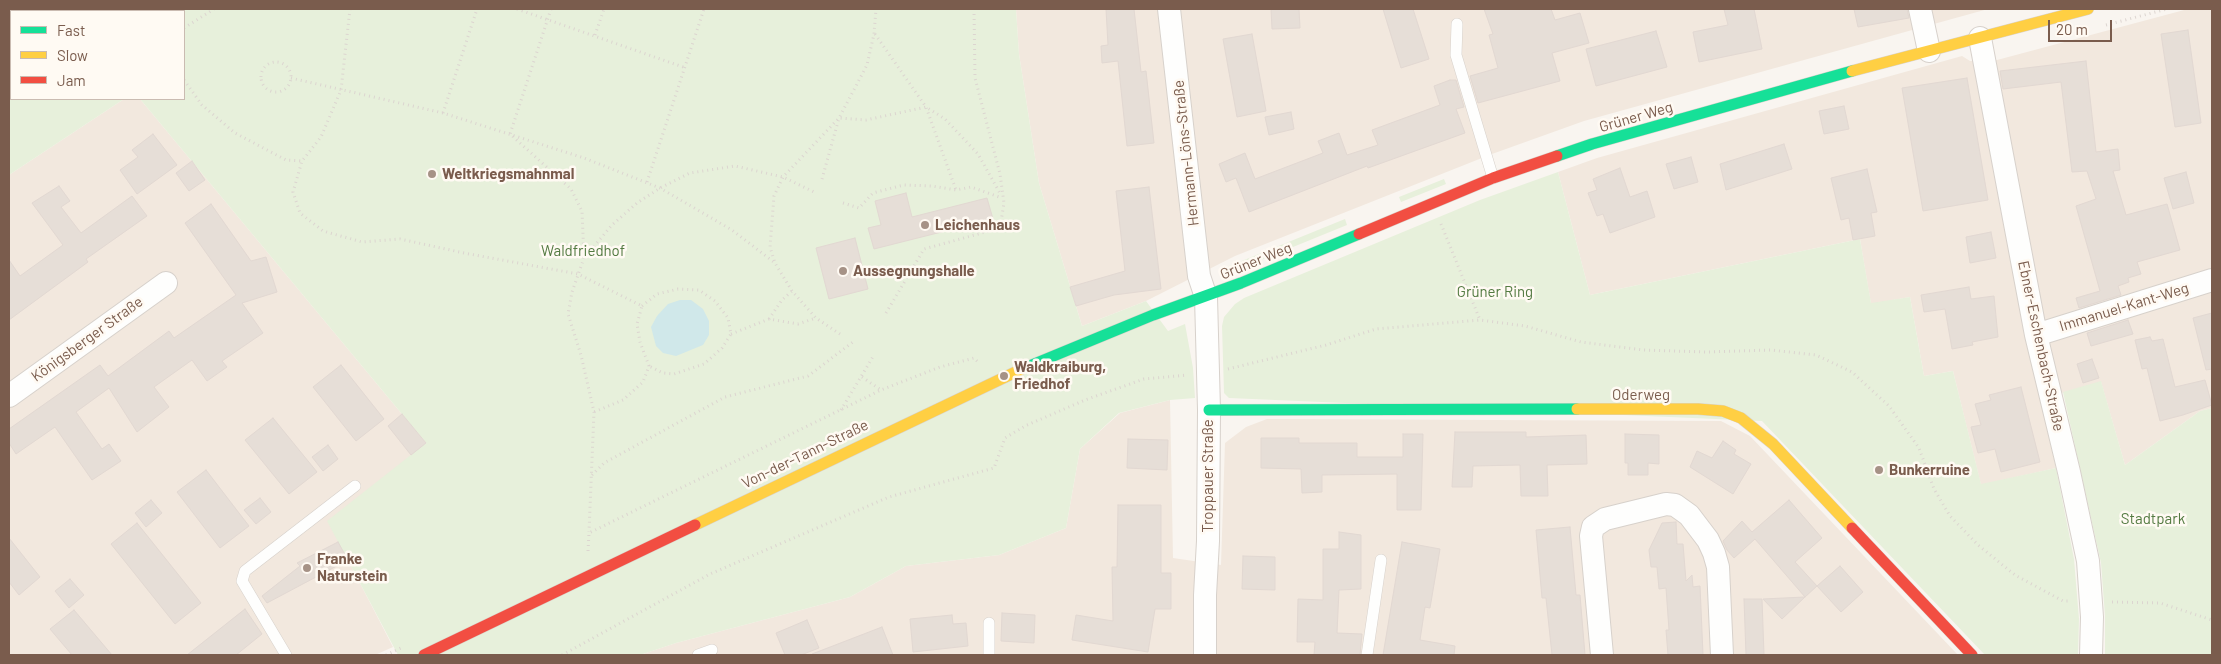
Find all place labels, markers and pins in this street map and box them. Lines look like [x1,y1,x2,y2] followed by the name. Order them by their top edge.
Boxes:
[442,165,574,183] place label: Weltkriegsmahnmal
[426,168,438,180] marker: Weltkriegsmahnmal
[935,216,1020,234] place label: Leichenhaus
[919,219,931,231] marker: Leichenhaus
[853,262,975,280] place label: Aussegnungshalle
[837,265,849,277] marker: Aussegnungshalle
[1014,358,1106,393] place label: Waldkraiburg, Friedhof
[998,370,1010,382] marker: Waldkraiburg, Friedhof
[1889,461,1970,479] place label: Bunkerruine
[1873,464,1885,476] marker: Bunkerruine
[317,550,388,585] place label: Franke Naturstein
[301,562,313,574] marker: Franke Naturstein

